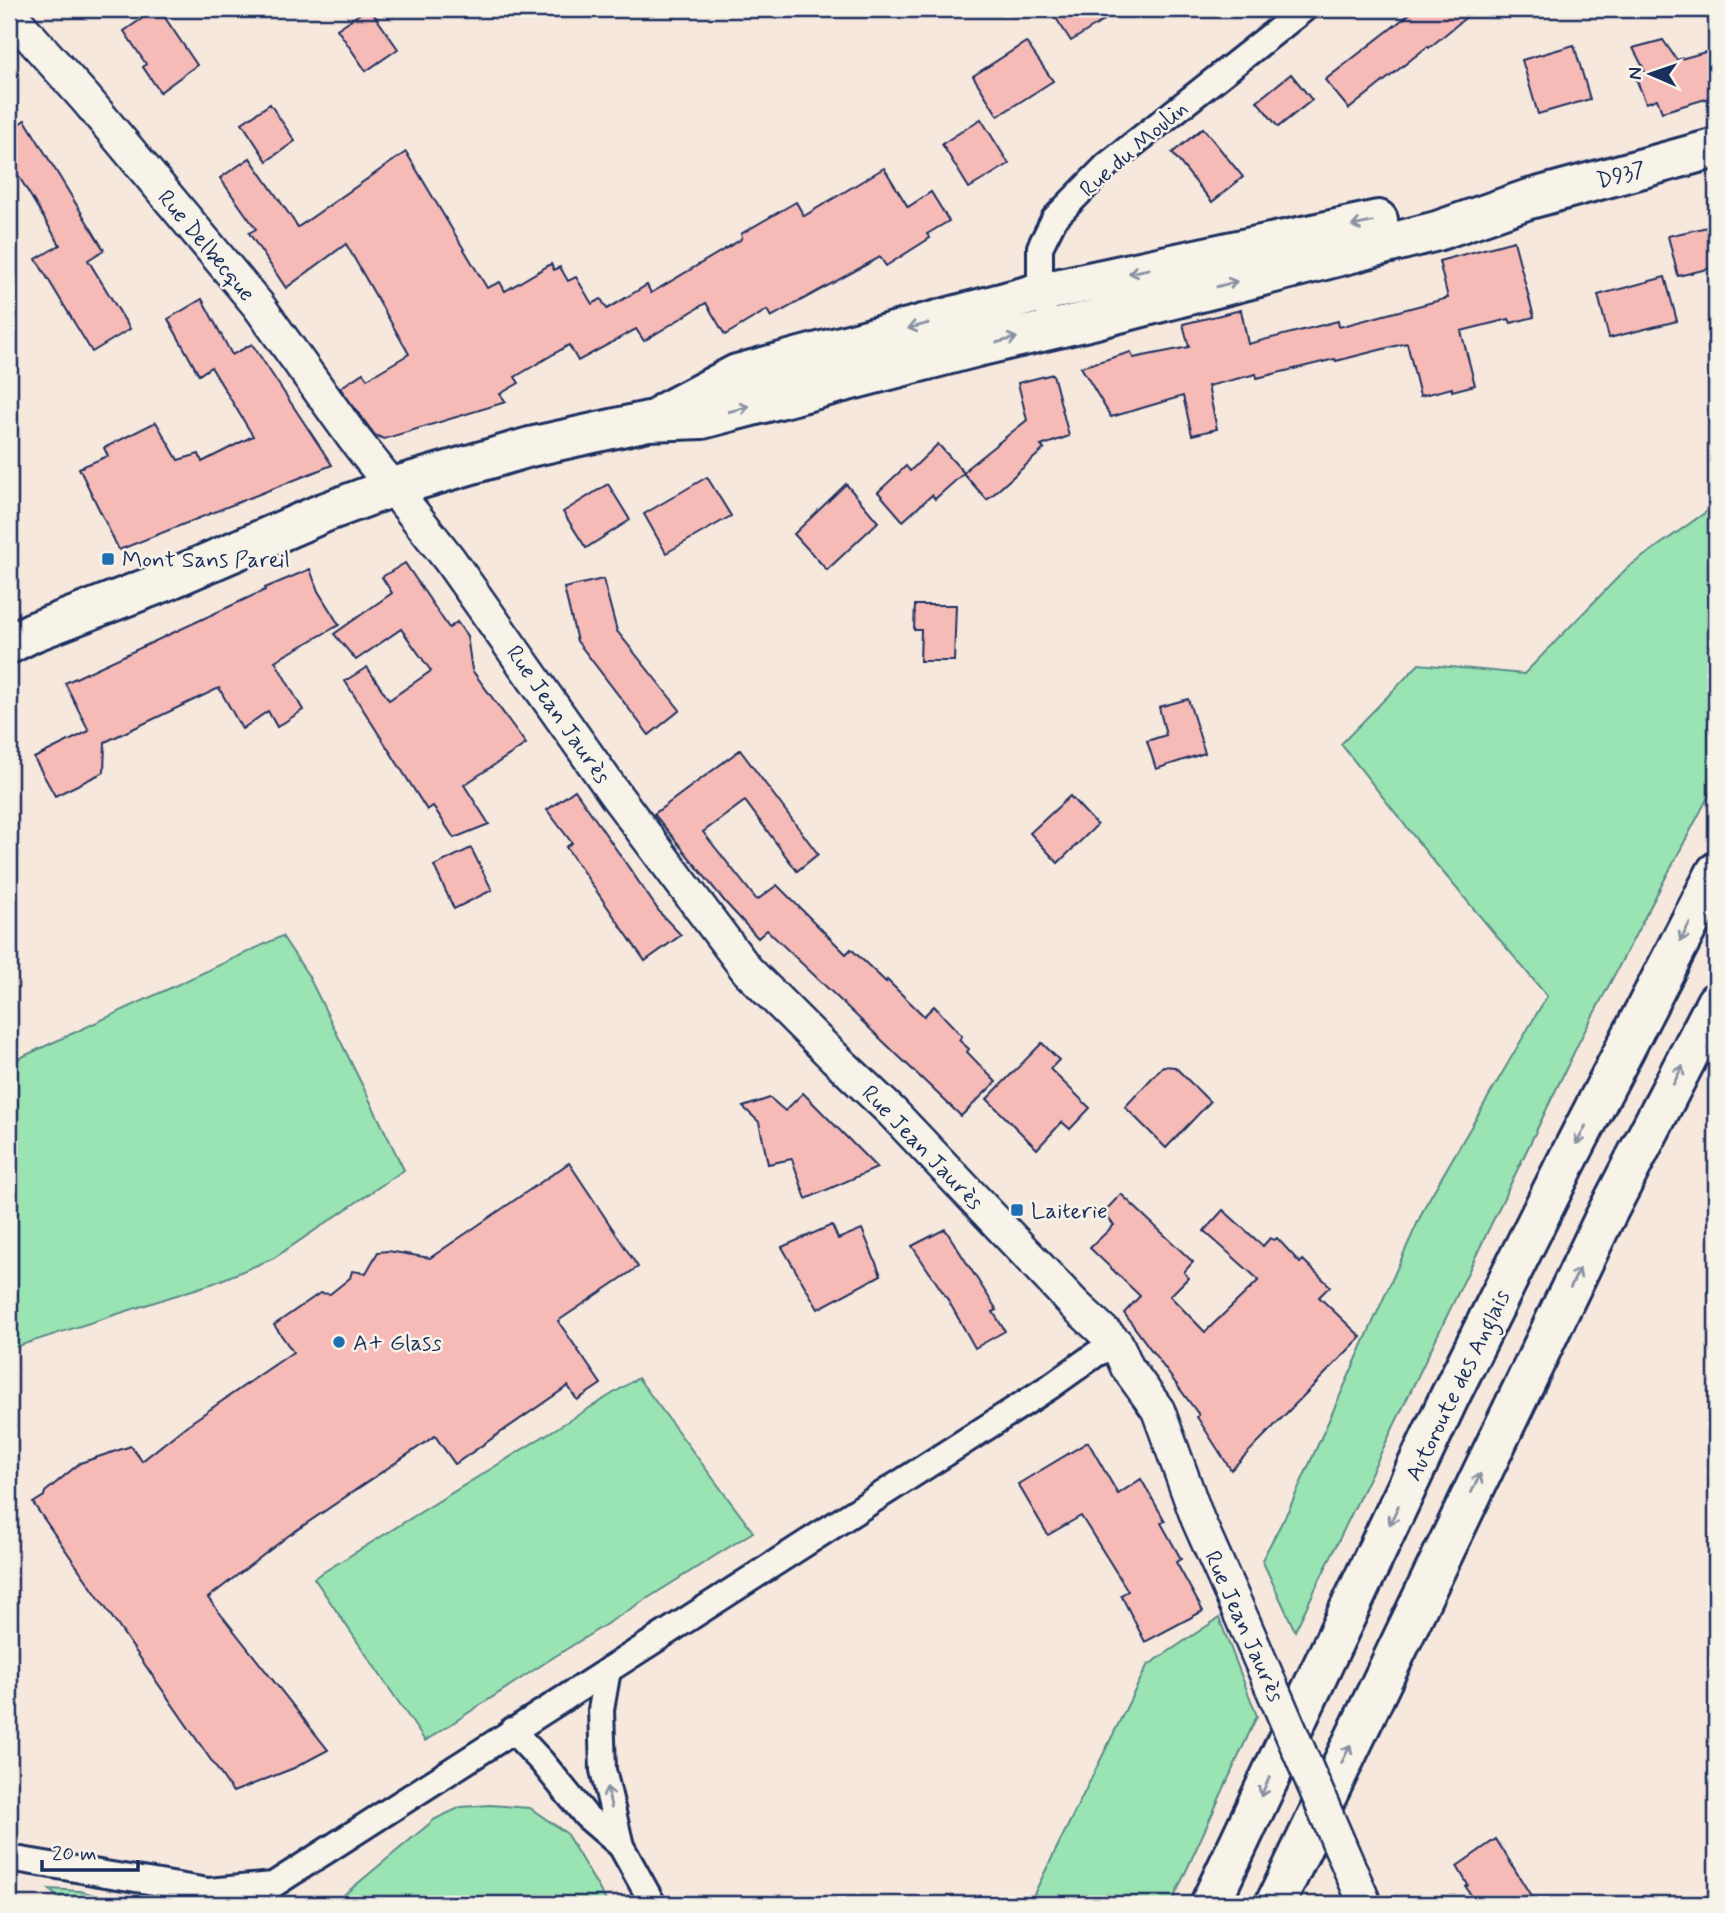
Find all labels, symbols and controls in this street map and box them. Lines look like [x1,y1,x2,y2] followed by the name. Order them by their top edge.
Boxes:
[1616,38,1686,108] north arrow
[1623,67,1648,80] text: N
[1074,94,1195,205] street label: Rue du Moulin
[1594,155,1649,197] street label: D937
[150,184,261,308] street label: Rue Delbecque
[1351,217,1374,231] one-way arrow
[1128,265,1151,279] one-way arrow
[1216,277,1238,290] one-way arrow
[908,320,930,333] one-way arrow
[995,333,1018,346] one-way arrow
[727,402,750,415] one-way arrow
[122,546,290,576] place label: Mont Sans Pareil
[100,551,116,567] marker: Mont Sans Pareil
[498,640,616,790] street label: Rue Jean Jaurès
[1678,922,1692,942] one-way arrow
[1672,1065,1686,1086] one-way arrow
[854,1079,989,1217] street label: Rue Jean Jaurès
[1573,1124,1587,1144] one-way arrow
[1031,1197,1108,1227] place label: Laiterie
[1009,1202,1025,1218] marker: Laiterie
[1569,1268,1583,1289] one-way arrow
[1399,1285,1520,1487] street label: Autoroute des Anglais
[353,1329,442,1359] place label: A+ Glass
[331,1334,347,1350] marker: A+ Glass
[1470,1473,1484,1494] one-way arrow
[1387,1504,1400,1525] one-way arrow
[1196,1546,1290,1707] street label: Rue Jean Jaurès
[1340,1744,1354,1765] one-way arrow
[1258,1776,1272,1797] one-way arrow
[602,1786,615,1809] one-way arrow
[42,1829,138,1873] scale bar
[52,1840,97,1868] text: 20 m

